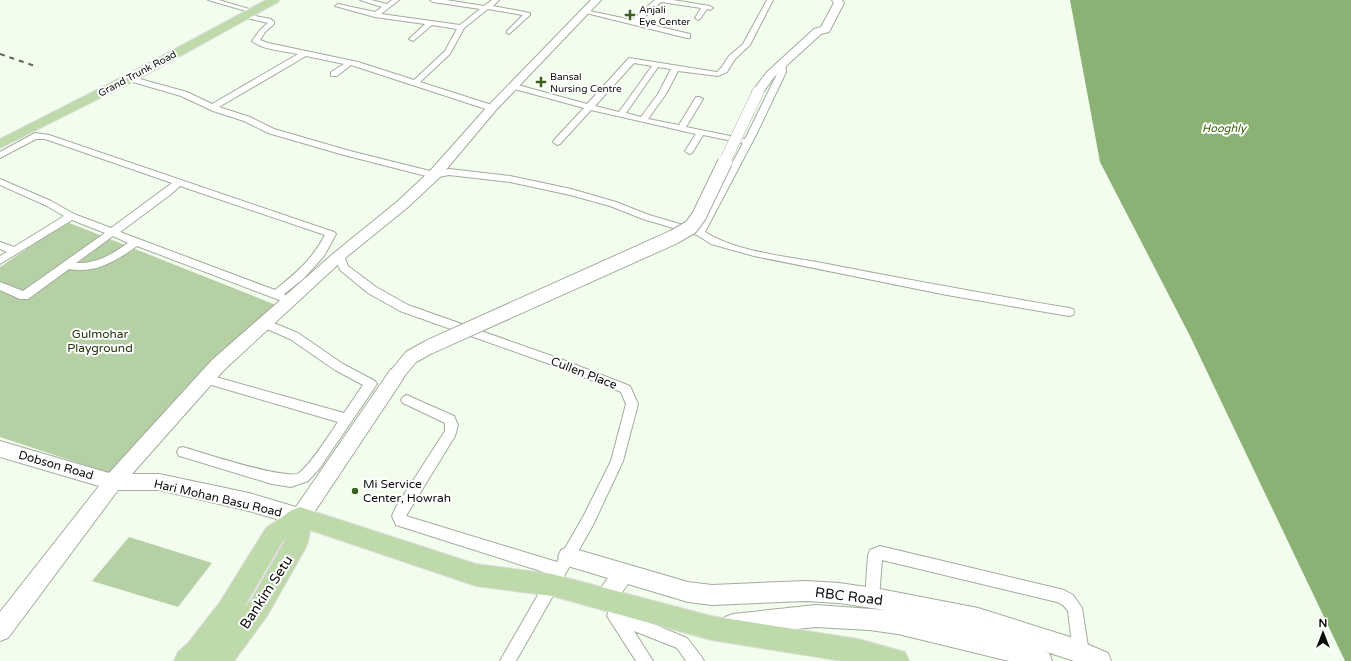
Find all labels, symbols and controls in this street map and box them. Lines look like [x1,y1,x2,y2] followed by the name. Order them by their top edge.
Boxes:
[639,4,691,28] place label: Anjali Eye Center
[624,9,636,21] marker: Anjali Eye Center
[96,48,179,100] street label: Grand Trunk Road
[550,71,622,95] place label: Bansal Nursing Centre
[535,76,547,88] marker: Bansal Nursing Centre
[1202,122,1247,135] water label: Hooghly
[67,327,133,355] park label: Gulmohar Playground
[549,354,619,392] street label: Cullen Place
[17,448,95,482] street label: Dobson Road
[153,476,283,520] street label: Hari Mohan Basu Road
[363,477,451,505] place label: Mi Service Center, Howrah
[350,486,360,496] marker: Mi Service Center, Howrah
[236,552,296,632] street label: Bankim Setu
[814,584,884,609] street label: RBC Road
[1303,613,1343,653] north arrow
[1319,617,1327,630] text: N

